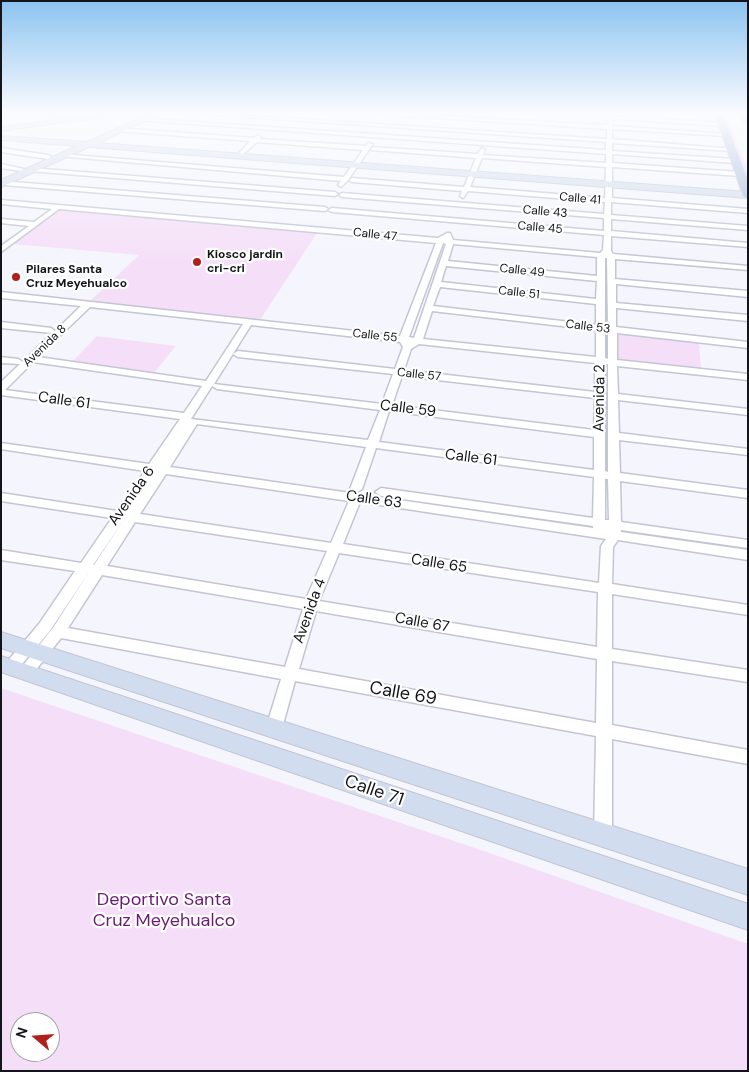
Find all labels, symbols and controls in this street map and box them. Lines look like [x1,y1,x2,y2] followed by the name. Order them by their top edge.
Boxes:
[559,190,601,208] street label: Calle 41
[522,203,568,221] street label: Calle 43
[517,219,563,237] street label: Calle 45
[352,226,398,244] street label: Calle 47
[207,248,283,276] place label: Kiosco jardin cri-cri
[191,256,203,268] marker: Kiosco jardin cri-cri
[499,261,545,281] street label: Calle 49
[26,263,127,291] place label: Pilares Santa Cruz Meyehualco
[10,271,22,283] marker: Pilares Santa Cruz Meyehualco
[498,284,540,302] street label: Calle 51
[565,317,611,337] street label: Calle 53
[20,322,70,370] street label: Avenida 8
[352,326,398,346] street label: Calle 55
[590,364,610,432] street label: Avenida 2
[396,366,442,384] street label: Calle 57
[37,388,91,414] street label: Calle 61
[379,397,437,421] street label: Calle 59
[444,446,498,470] street label: Calle 61
[105,463,159,529] street label: Avenida 6
[345,487,403,513] street label: Calle 63
[410,551,468,577] street label: Calle 65
[290,576,330,646] street label: Avenida 4
[393,609,451,637] street label: Calle 67
[368,677,438,711] street label: Calle 69
[342,771,406,811] street label: Calle 71
[93,889,235,932] park label: Deportivo Santa Cruz Meyehualco
[10,1012,60,1062] north arrow
[12,1025,32,1040] text: N

